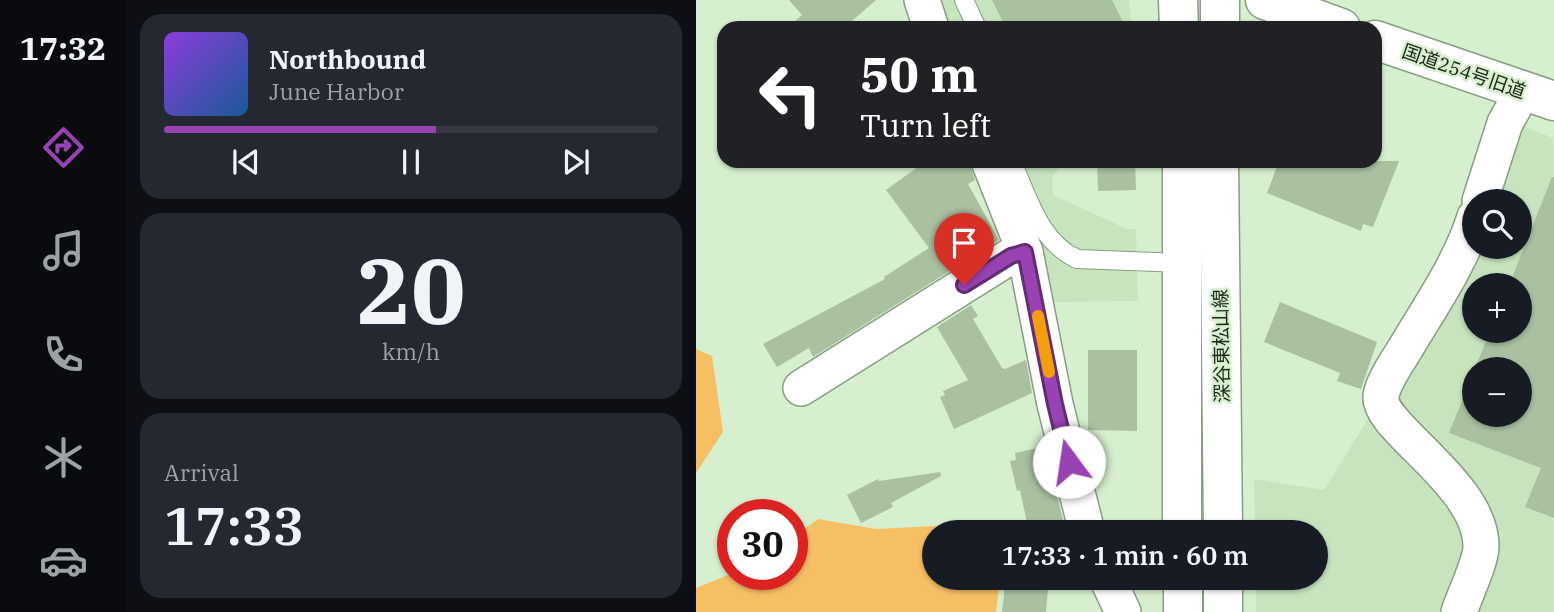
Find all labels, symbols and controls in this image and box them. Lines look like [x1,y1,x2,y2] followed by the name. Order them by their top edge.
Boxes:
[20,27,106,69] text: 17:32
[1399,39,1529,103] street label: 国道254号旧道
[269,42,426,76] text: Northbound
[860,42,978,105] text: 50 m
[745,49,836,140] icon: left
[269,76,404,106] text: June Harbor
[860,104,991,146] text: Turn left
[39,123,88,172] icon: directions
[227,143,265,181] icon: previous
[392,143,430,181] icon: pause
[557,143,595,181] icon: next
[1462,189,1532,427] map controls
[1462,189,1532,259] button: search
[934,213,994,285] pin
[945,224,983,262] icon: arrive
[39,226,88,275] icon: music
[356,231,466,349] text: 20
[1462,273,1532,343] button: +
[1208,289,1234,403] street label: 深谷東松山線
[39,330,88,379] icon: phone
[382,336,440,366] text: km/h
[1462,357,1532,427] button: −
[1032,425,1106,499] position arrow
[39,433,88,482] icon: climate
[164,457,239,487] text: Arrival
[164,492,304,559] text: 17:33
[717,499,808,590] speed limit sign: 30
[39,536,88,585] icon: car
[1002,538,1248,572] text: 17:33 · 1 min · 60 m

